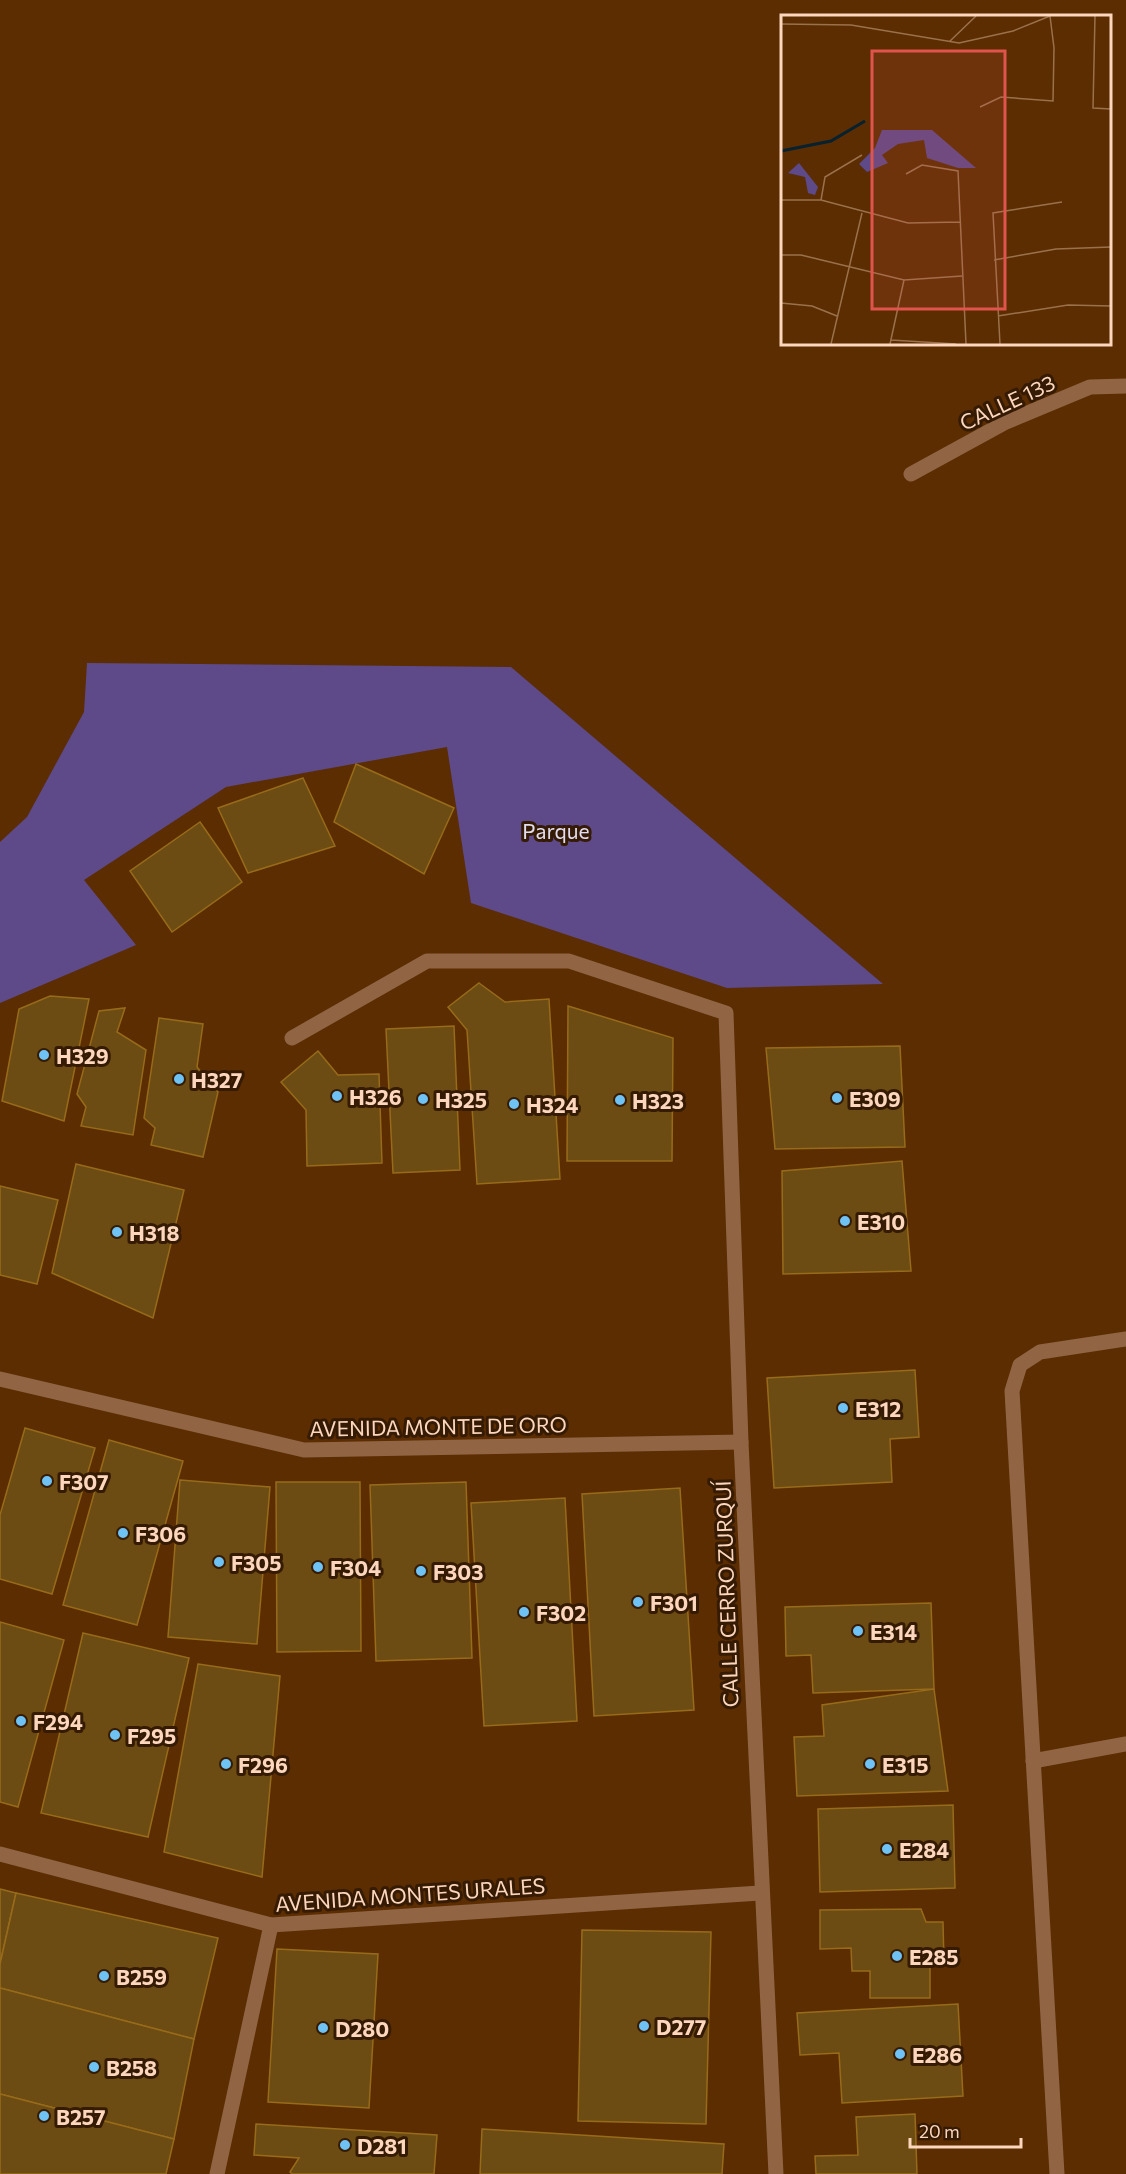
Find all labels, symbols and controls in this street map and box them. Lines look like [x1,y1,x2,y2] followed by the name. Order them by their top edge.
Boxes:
[781,15,1111,345] inset map
[955,369,1059,435] street label: CALLE 133
[522,818,590,843] park label: Parque
[56,1043,109,1068] place label: H329
[37,1048,51,1062] marker: H329
[191,1067,242,1092] place label: H327
[172,1072,186,1086] marker: H327
[349,1084,402,1109] place label: H326
[849,1086,901,1111] place label: E309
[435,1087,487,1112] place label: H325
[632,1088,684,1113] place label: H323
[330,1089,344,1103] marker: H326
[830,1091,844,1105] marker: E309
[416,1092,430,1106] marker: H325
[526,1092,579,1117] place label: H324
[613,1093,627,1107] marker: H323
[507,1097,521,1111] marker: H324
[857,1209,905,1234] place label: E310
[838,1214,852,1228] marker: E310
[129,1220,179,1245] place label: H318
[110,1225,124,1239] marker: H318
[855,1396,901,1421] place label: E312
[836,1401,850,1415] marker: E312
[309,1411,567,1441] street label: AVENIDA MONTE DE ORO
[59,1469,109,1494] place label: F307
[40,1474,54,1488] marker: F307
[710,1479,742,1708] street label: CALLE CERRO ZURQUÍ
[135,1521,186,1546] place label: F306
[116,1526,130,1540] marker: F306
[231,1550,282,1575] place label: F305
[212,1555,226,1569] marker: F305
[330,1555,381,1580] place label: F304
[433,1559,483,1584] place label: F303
[311,1560,325,1574] marker: F304
[414,1564,428,1578] marker: F303
[650,1590,698,1615] place label: F301
[631,1595,645,1609] marker: F301
[536,1600,586,1625] place label: F302
[517,1605,531,1619] marker: F302
[870,1619,917,1644] place label: E314
[851,1624,865,1638] marker: E314
[33,1709,83,1734] place label: F294
[14,1714,28,1728] marker: F294
[127,1723,176,1748] place label: F295
[108,1728,122,1742] marker: F295
[238,1752,288,1777] place label: F296
[882,1752,929,1777] place label: E315
[219,1757,233,1771] marker: F296
[863,1757,877,1771] marker: E315
[899,1837,949,1862] place label: E284
[880,1842,894,1856] marker: E284
[274,1872,546,1916] street label: AVENIDA MONTES URALES
[909,1944,959,1969] place label: E285
[890,1949,904,1963] marker: E285
[116,1964,167,1989] place label: B259
[97,1969,111,1983] marker: B259
[656,2014,706,2039] place label: D277
[335,2016,389,2041] place label: D280
[637,2019,651,2033] marker: D277
[316,2021,330,2035] marker: D280
[912,2042,962,2067] place label: E286
[893,2047,907,2061] marker: E286
[106,2055,157,2080] place label: B258
[87,2060,101,2074] marker: B258
[56,2104,106,2129] place label: B257
[37,2109,51,2123] marker: B257
[910,2111,1021,2149] scale bar
[919,2120,960,2142] text: 20 m
[357,2133,407,2158] place label: D281
[338,2138,352,2152] marker: D281

